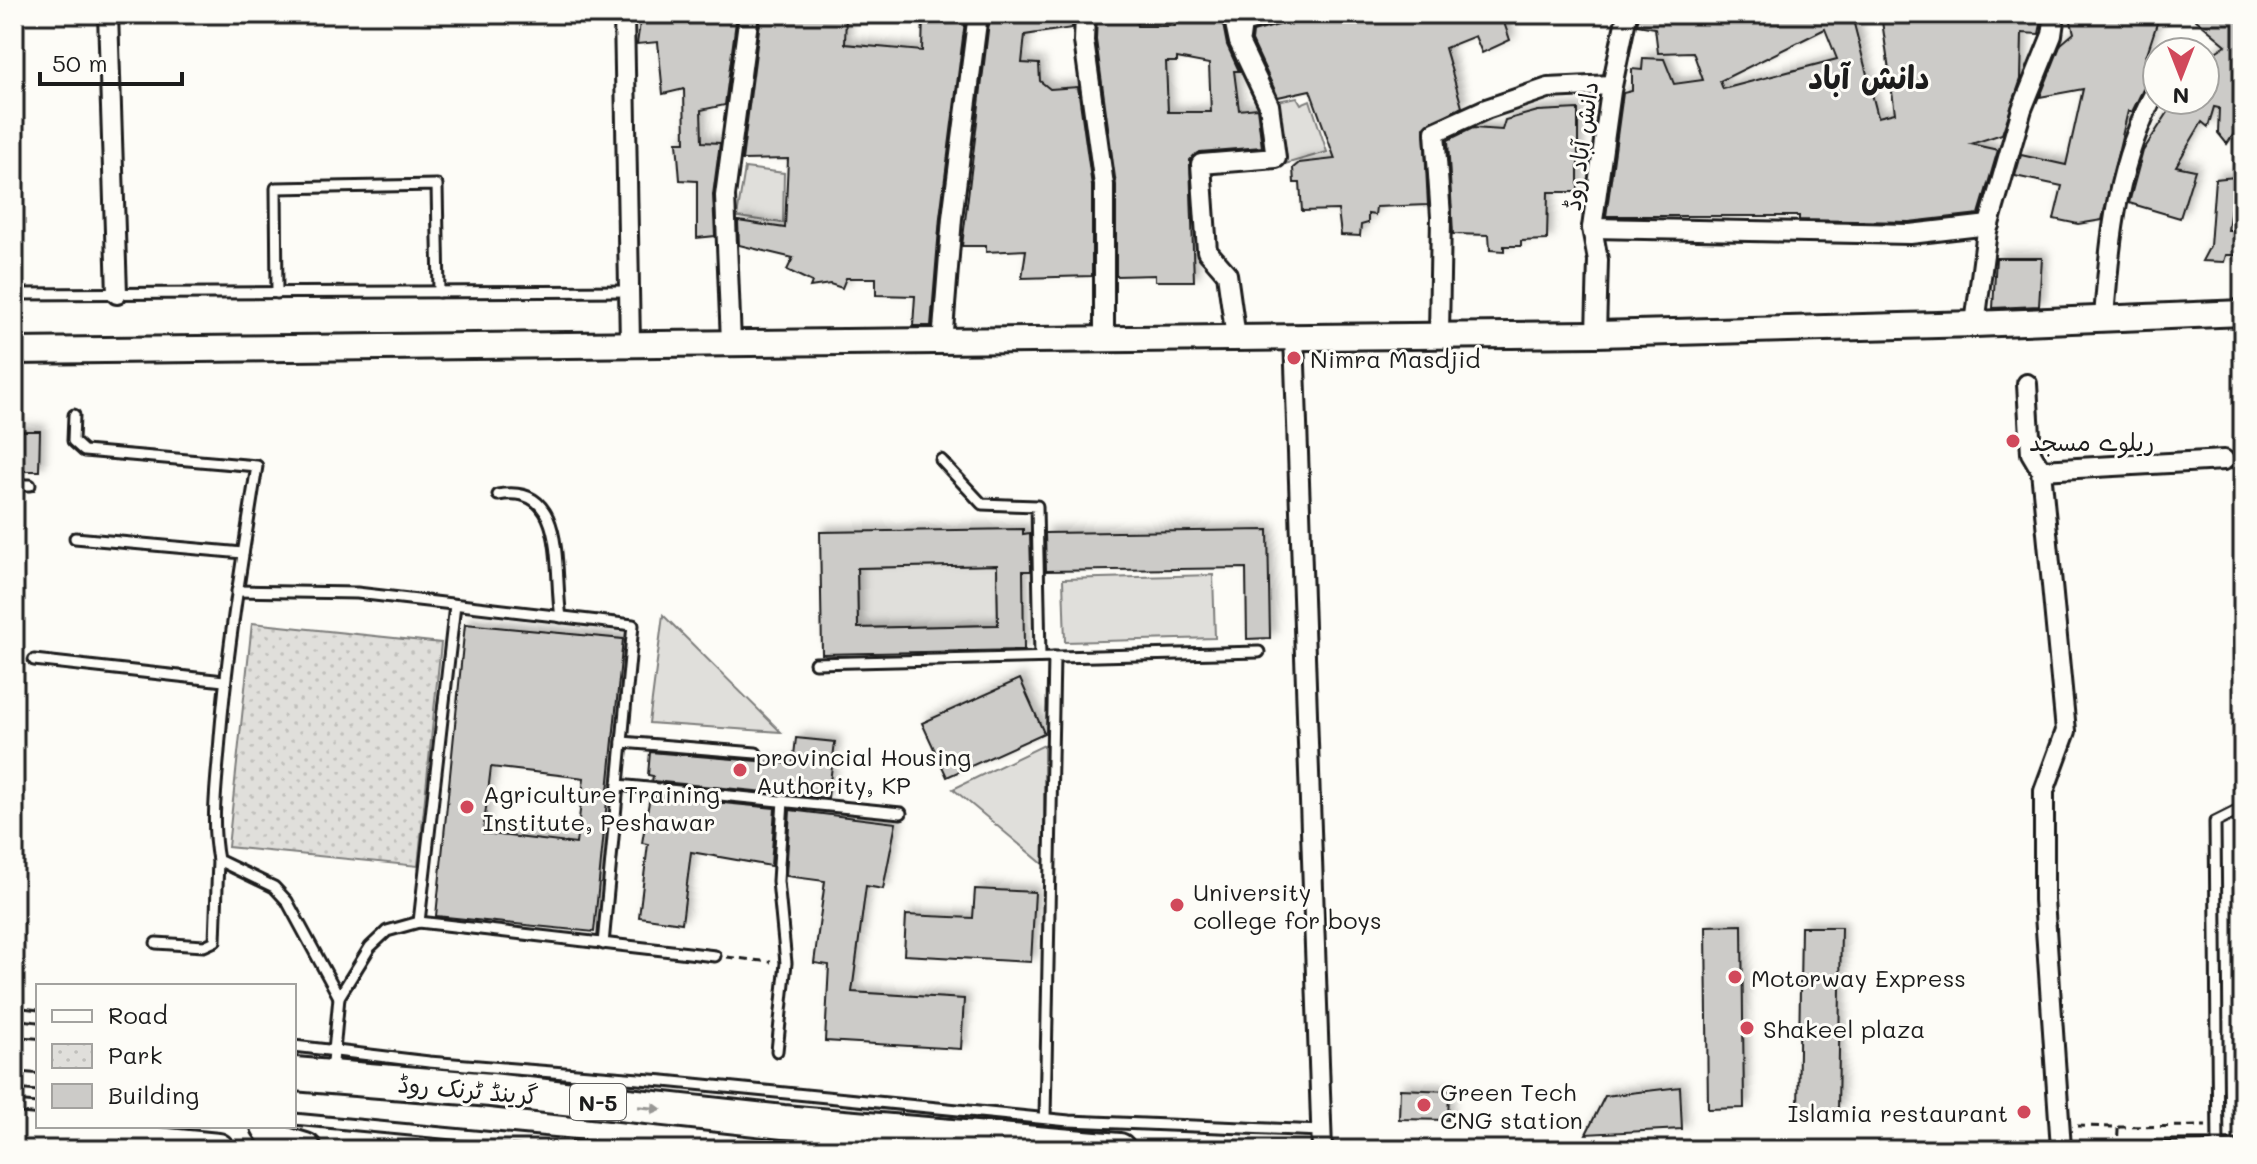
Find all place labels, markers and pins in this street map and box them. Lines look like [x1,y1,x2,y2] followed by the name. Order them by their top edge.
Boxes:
[1310,343,1480,374] place label: Nimra Masdjid
[1285,349,1303,367] marker: Nimra Masdjid
[2029,426,2154,459] place label: ریلوے مسجد
[2004,432,2022,450] marker: ریلوے مسجد
[756,741,971,800] place label: provincial Housing Authority, KP
[731,761,749,779] marker: provincial Housing Authority, KP
[483,778,720,837] place label: Agriculture Training Institute, Peshawar
[458,798,476,816] marker: Agriculture Training Institute, Peshawar
[1193,876,1382,935] place label: University college for boys
[1168,896,1186,914] marker: University college for boys
[1751,962,1966,993] place label: Motorway Express
[1726,968,1744,986] marker: Motorway Express
[1763,1013,1925,1044] place label: Shakeel plaza
[1738,1019,1756,1037] marker: Shakeel plaza
[1440,1076,1583,1135] place label: Green Tech CNG station
[1415,1096,1433,1114] marker: Green Tech CNG station
[1788,1097,2008,1128] place label: Islamia restaurant
[2015,1103,2033,1121] marker: Islamia restaurant

